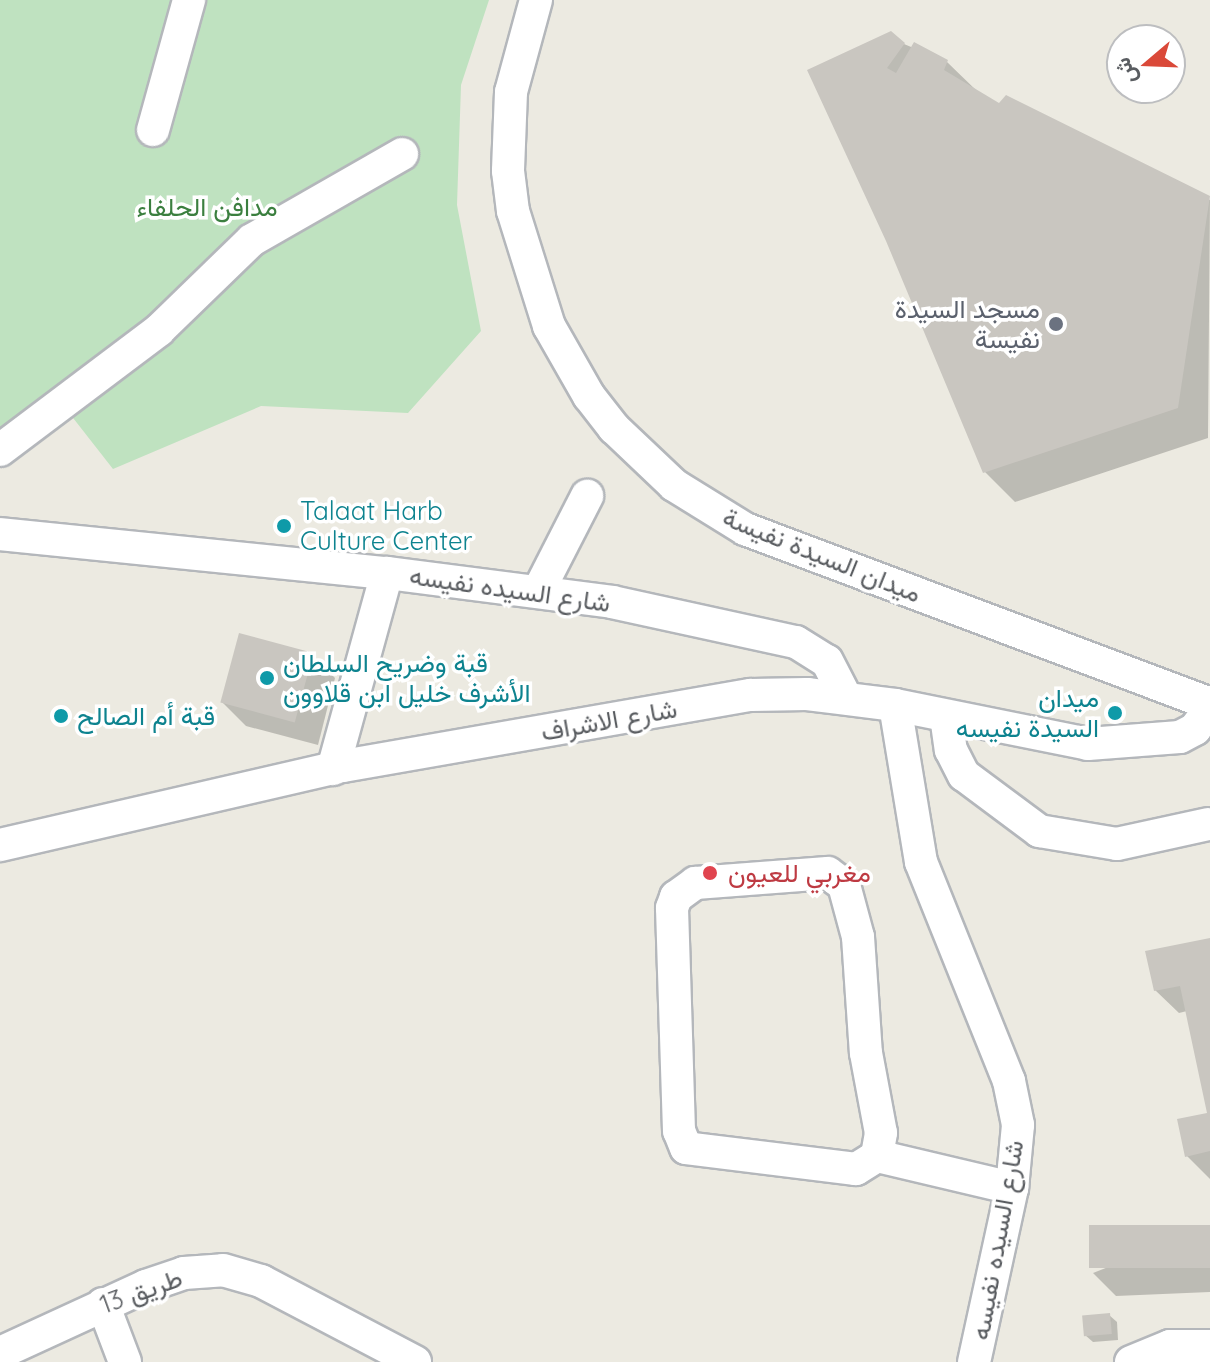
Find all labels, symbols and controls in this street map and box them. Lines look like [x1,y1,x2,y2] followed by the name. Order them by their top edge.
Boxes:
[1106,24,1186,104] north arrow
[1108,54,1143,88] text: ش
[136,191,278,223] park label: مدافن الحلفاء
[895,293,1040,354] place label: مسجد السيدة نفيسة
[1047,315,1065,333] marker: مسجد السيدة نفيسة
[300,495,473,556] place label: Talaat Harb Culture Center
[718,501,926,609] street label: ميدان السيدة نفيسة
[275,517,293,535] marker: Talaat Harb Culture Center
[408,559,612,619] street label: شارع السيده نفيسه
[283,647,531,708] place label: قبة وضريح السلطان الأشرف خليل ابن قلاوون
[258,669,276,687] marker: قبة وضريح السلطان الأشرف خليل ابن قلاوون
[956,682,1099,744] place label: ميدان السيدة نفيسه
[539,693,679,747] street label: شارع الاشراف
[77,700,215,732] place label: قبة أم الصالح
[1106,704,1124,722] marker: ميدان السيدة نفيسه
[52,707,70,725] marker: قبة أم الصالح
[728,857,871,889] place label: مغربي للعيون
[699,862,721,884] marker: مغربي للعيون
[964,1138,1030,1342] street label: شارع السيده نفيسه
[96,1262,186,1320] street label: طريق 13

